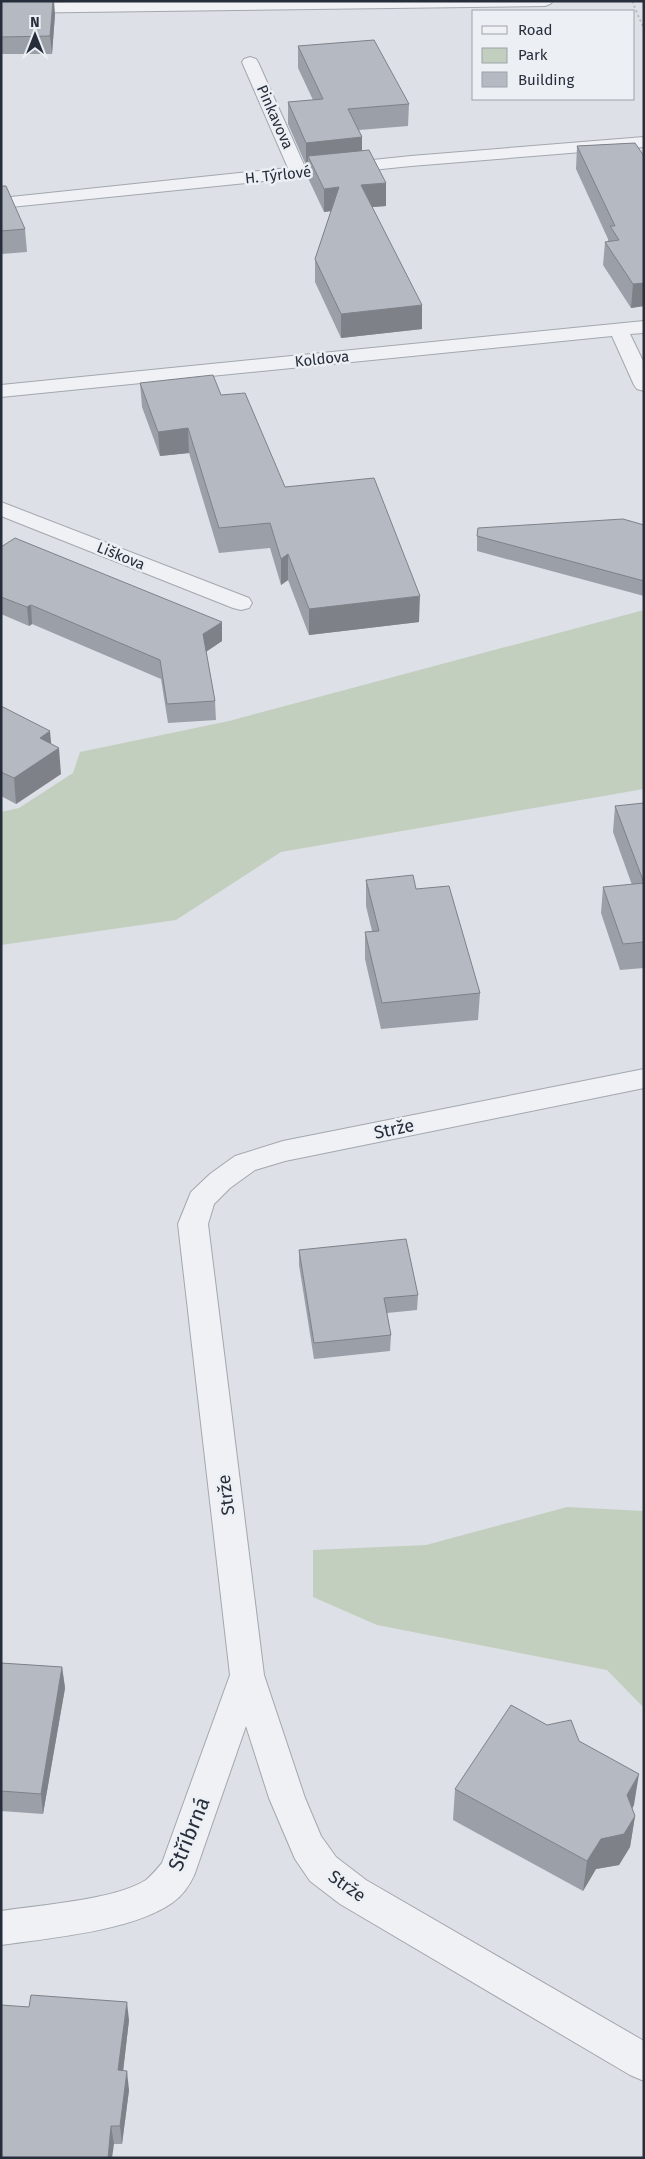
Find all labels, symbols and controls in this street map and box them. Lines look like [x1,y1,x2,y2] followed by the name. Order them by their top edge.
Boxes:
[10,10,60,60] north arrow
[472,10,635,100] legend
[30,14,40,31] text: N
[518,21,553,39] text: Road
[518,46,548,64] text: Park
[518,71,574,89] text: Building
[253,82,297,152] street label: Pinkavova
[244,163,312,187] street label: H. Týrlové
[294,347,350,371] street label: Koldova
[94,538,148,574] street label: Liškova
[372,1114,416,1144] street label: Strže
[213,1473,239,1517] street label: Strže
[162,1793,216,1875] street label: Stříbrná
[324,1865,370,1907] street label: Strže

